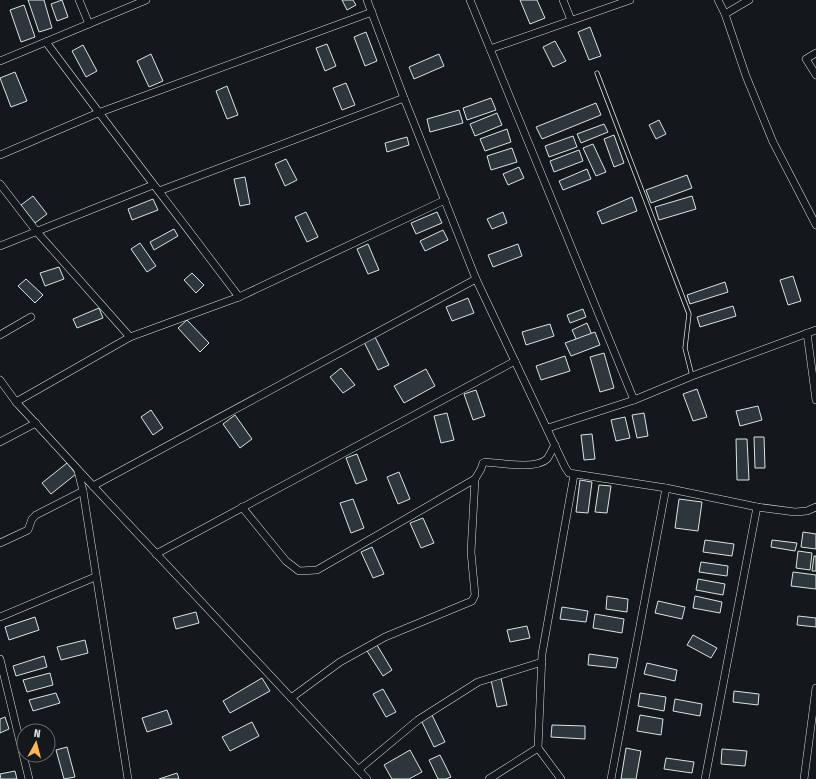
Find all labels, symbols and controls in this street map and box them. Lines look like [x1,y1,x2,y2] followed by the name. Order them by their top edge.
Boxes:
[16,723,56,763] north arrow
[33,727,41,740] text: N

